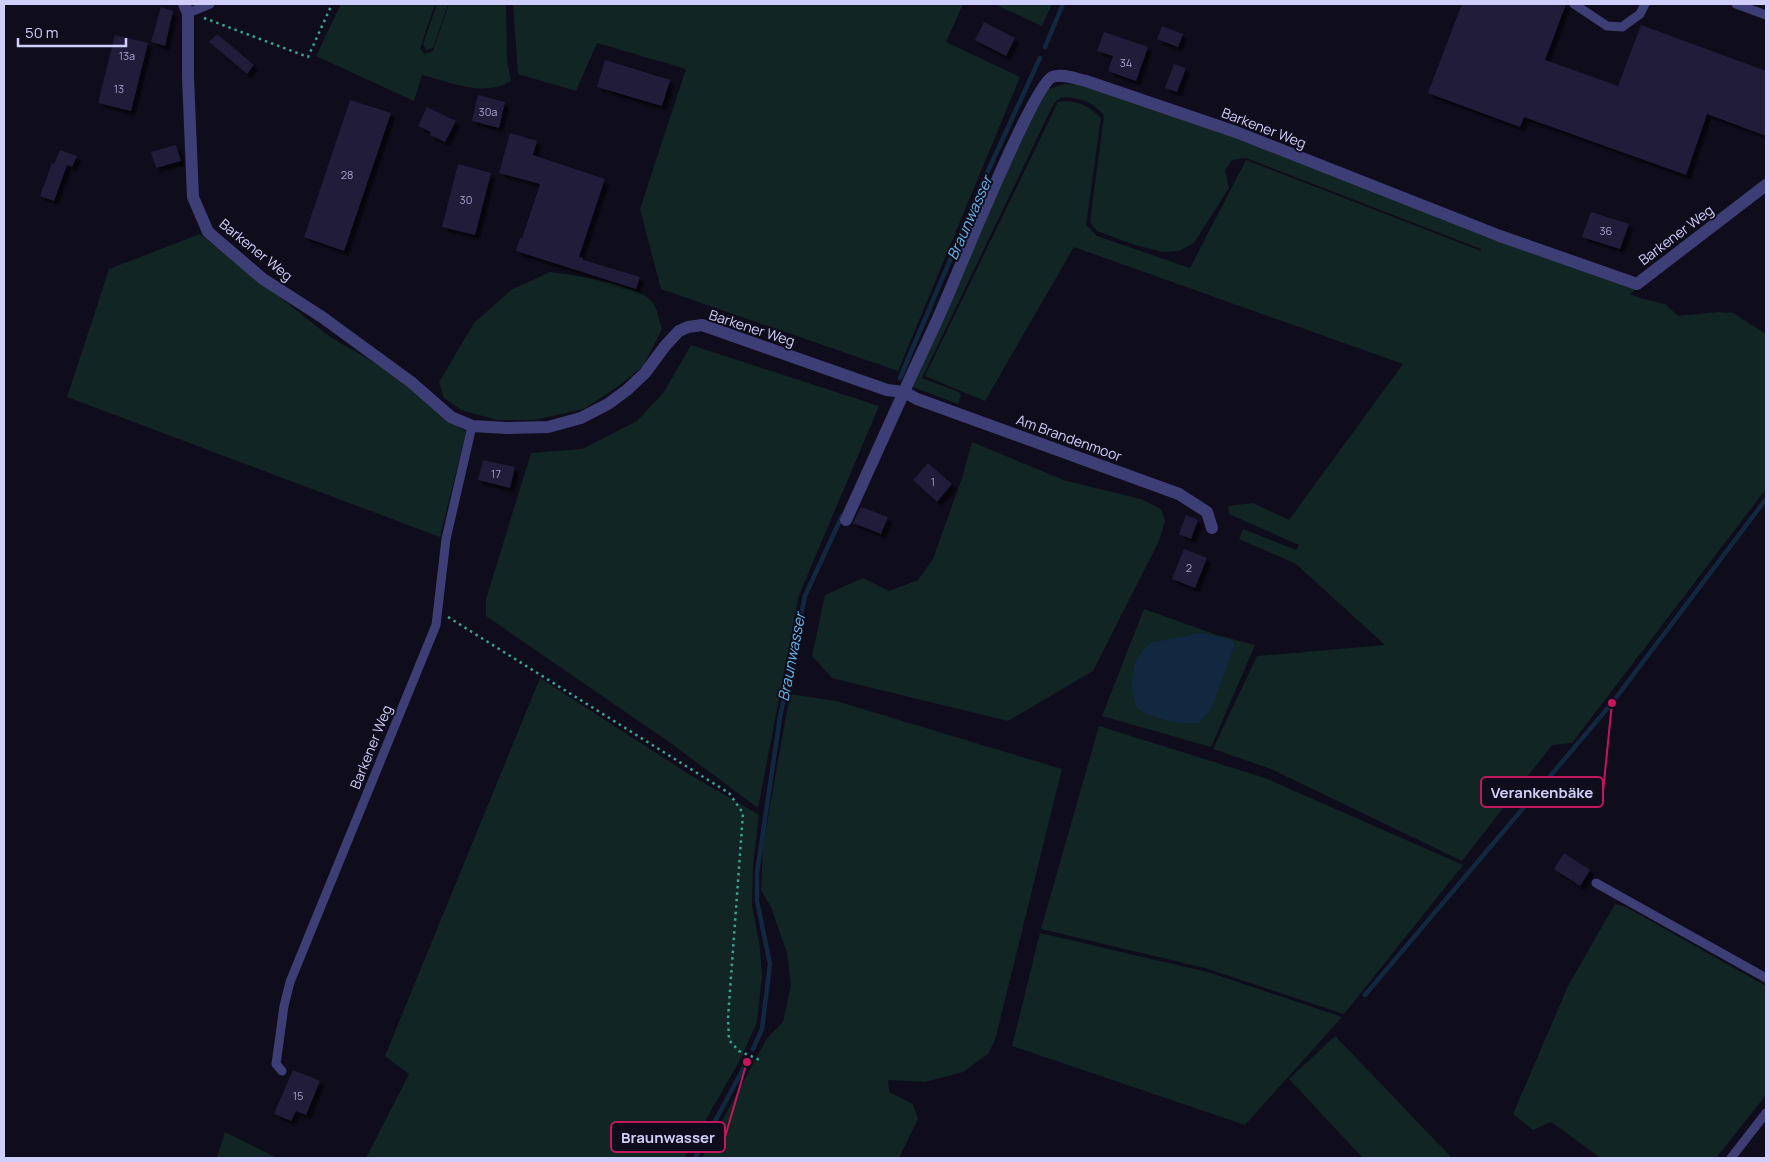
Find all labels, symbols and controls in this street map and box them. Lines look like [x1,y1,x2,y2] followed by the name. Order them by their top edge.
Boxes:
[18,15,125,47] scale bar
[25,22,59,43] text: 50 m
[119,48,135,63] house number: 13a
[1120,55,1132,70] house number: 34
[114,81,124,96] house number: 13
[1219,103,1309,152] street label: Barkener Weg
[479,104,497,119] house number: 30a
[341,167,353,182] house number: 28
[942,170,998,263] water label: Braunwasser
[460,192,472,207] house number: 30
[1634,200,1717,269] street label: Barkener Weg
[216,214,297,285] street label: Barkener Weg
[1600,223,1613,238] house number: 36
[707,305,798,350] street label: Barkener Weg
[1014,410,1125,465] street label: Am Brandenmoor
[491,466,501,481] house number: 17
[931,474,935,489] house number: 1
[1186,560,1192,575] house number: 2
[773,608,811,703] water label: Braunwasser
[345,702,396,792] street label: Barkener Weg
[1481,777,1603,807] callout: Verankenbäke
[1491,782,1593,803] text: Verankenbäke
[293,1088,303,1103] house number: 15
[611,1122,725,1152] callout: Braunwasser
[621,1127,715,1148] text: Braunwasser

